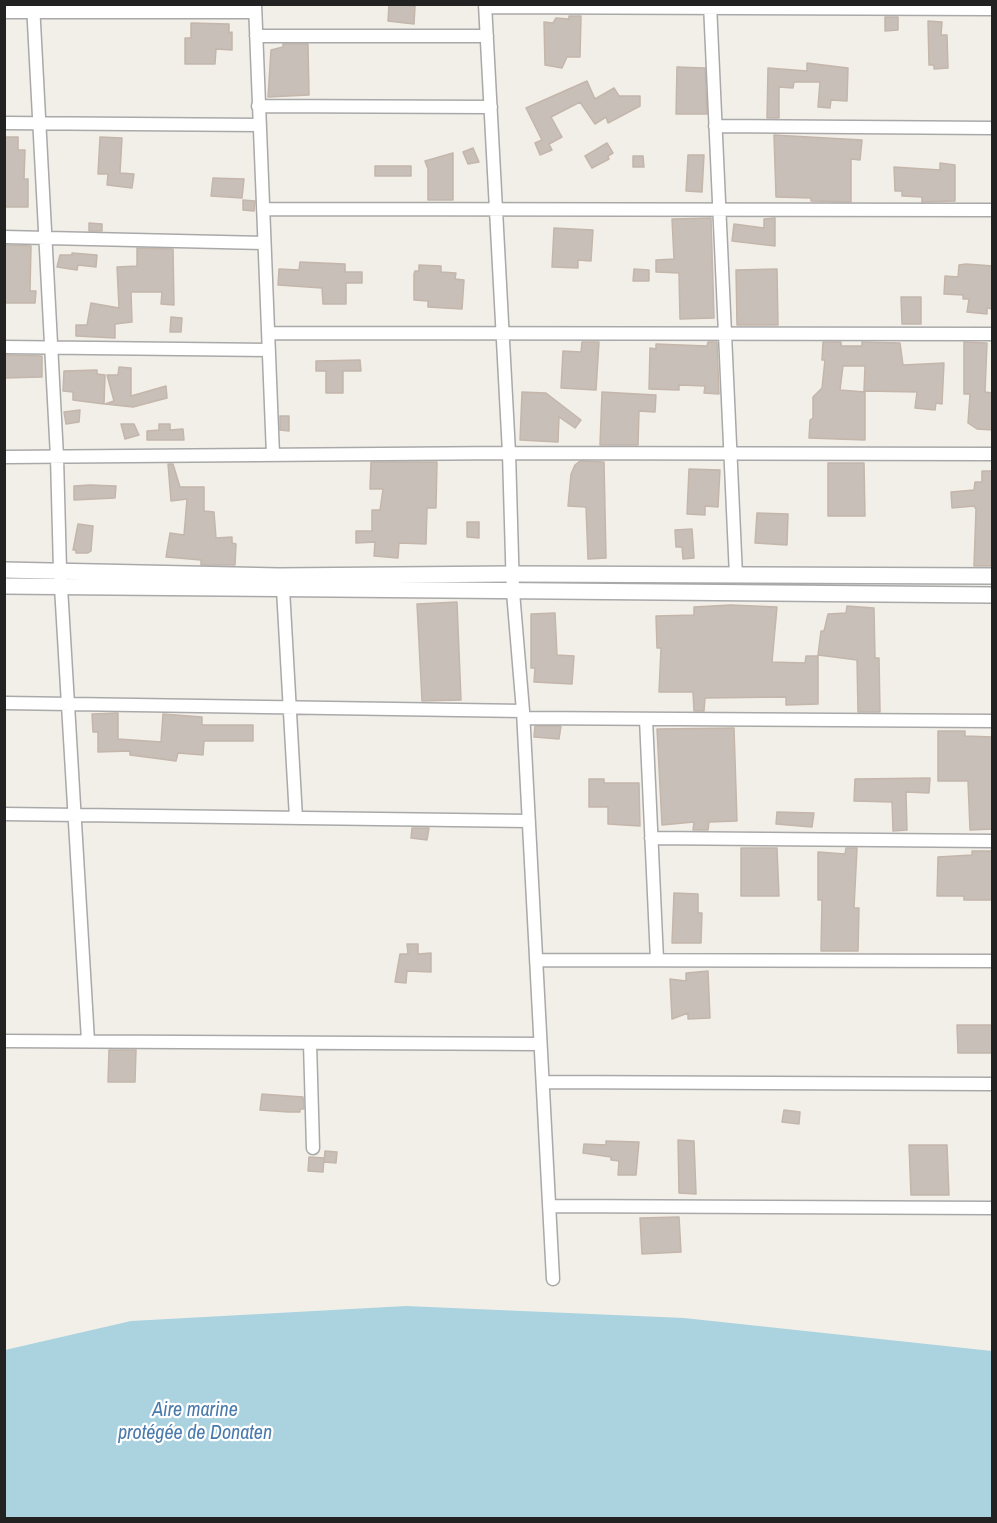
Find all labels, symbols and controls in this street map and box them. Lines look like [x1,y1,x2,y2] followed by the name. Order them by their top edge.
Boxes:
[118,1399,272,1446] water label: Aire marine protégée de Donaten

